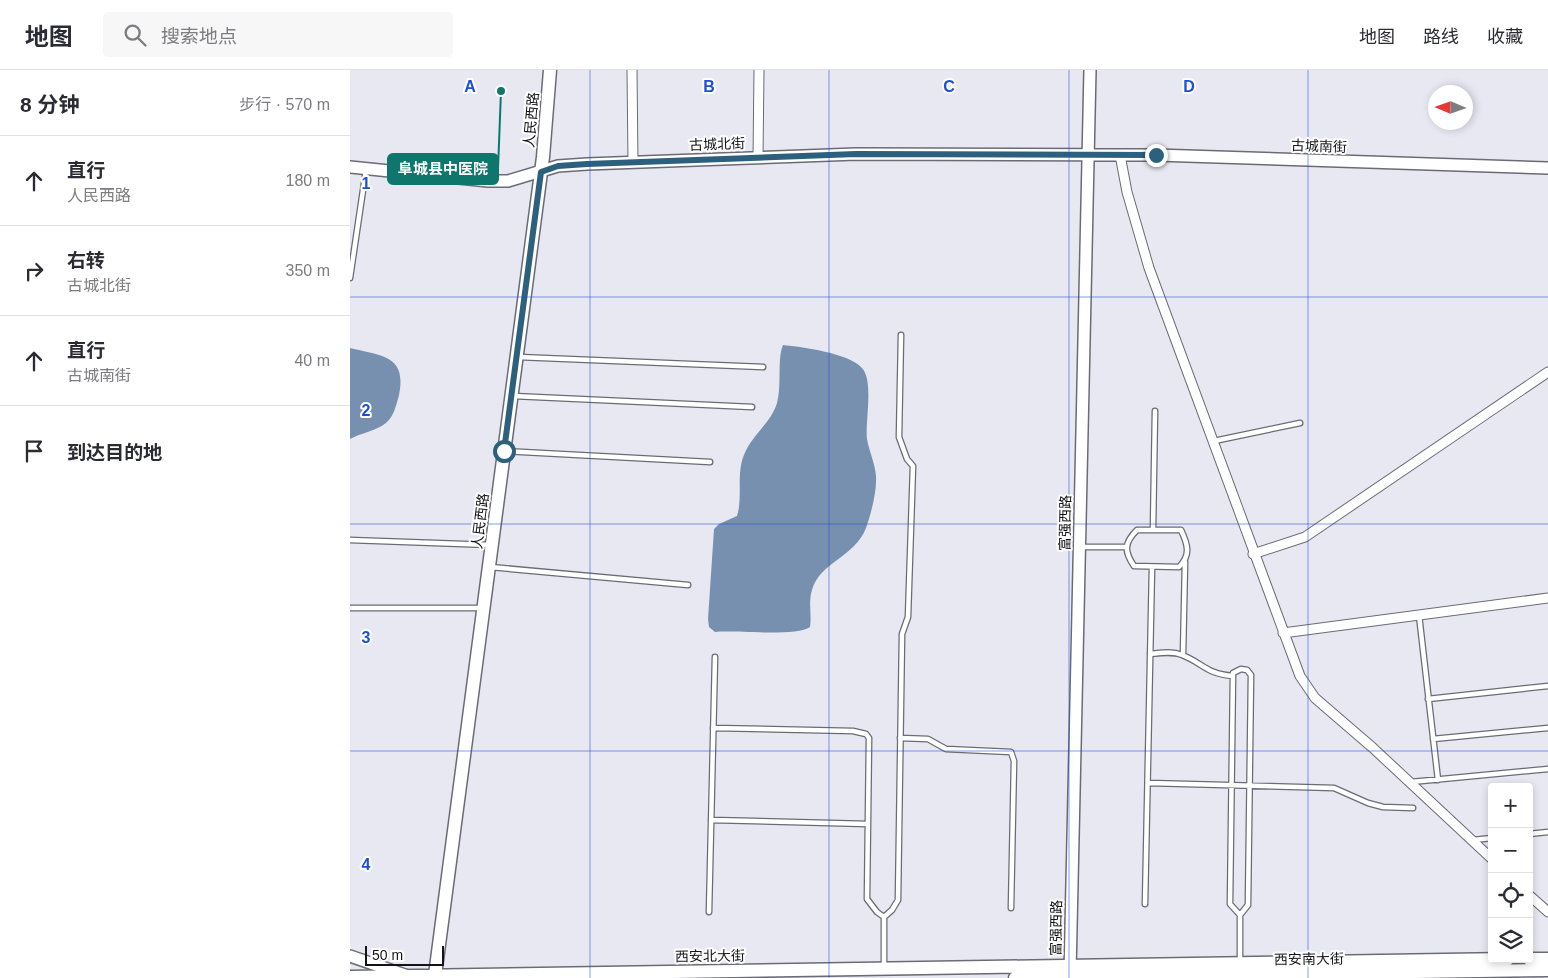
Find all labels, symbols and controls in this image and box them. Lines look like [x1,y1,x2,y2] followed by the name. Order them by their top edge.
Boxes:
[103,12,453,57] search box
[121,21,149,49] icon: search
[25,23,73,50] text: 地图
[161,26,237,47] text: 搜索地点
[1359,27,1395,47] text: 地图
[1423,27,1459,47] text: 路线
[1487,27,1523,47] text: 收藏
[464,78,476,95] text: A
[703,78,715,95] text: B
[943,78,955,95] text: C
[1183,78,1195,95] text: D
[1428,85,1473,130] north arrow
[521,91,541,149] street label: 人民西路
[20,93,80,116] text: 8 分钟
[239,96,330,113] text: 步行 · 570 m
[689,135,745,153] street label: 古城北街
[1291,137,1347,155] street label: 古城南街
[1145,144,1168,167] route end
[388,154,498,184] callout: 阜城县中医院
[67,160,105,181] text: 直行
[398,160,488,177] text: 阜城县中医院
[20,167,48,195] icon: ahead
[286,172,330,189] text: 180 m
[362,175,371,192] text: 1
[67,187,131,204] text: 人民西路
[67,250,105,271] text: 右转
[20,257,48,285] icon: right
[286,262,330,279] text: 350 m
[67,277,131,294] text: 古城北街
[67,340,105,361] text: 直行
[20,347,48,375] icon: ahead
[294,352,330,369] text: 40 m
[67,367,131,384] text: 古城南街
[362,402,371,419] text: 2
[20,437,48,465] icon: arrive
[493,440,516,463] route start
[67,442,162,463] text: 到达目的地
[469,492,491,550] street label: 人民西路
[1057,495,1073,551] street label: 富强西路
[362,629,371,646] text: 3
[1488,783,1533,963] map controls
[1488,783,1533,828] button: +
[1488,828,1533,873] button: −
[362,856,371,873] text: 4
[1488,873,1533,918] button: locate
[1048,900,1064,956] street label: 富强西路
[1488,918,1533,963] button: layers
[365,943,444,966] scale bar
[372,947,403,963] text: 50 m
[675,947,745,965] street label: 西安北大街
[1274,950,1344,968] street label: 西安南大街

